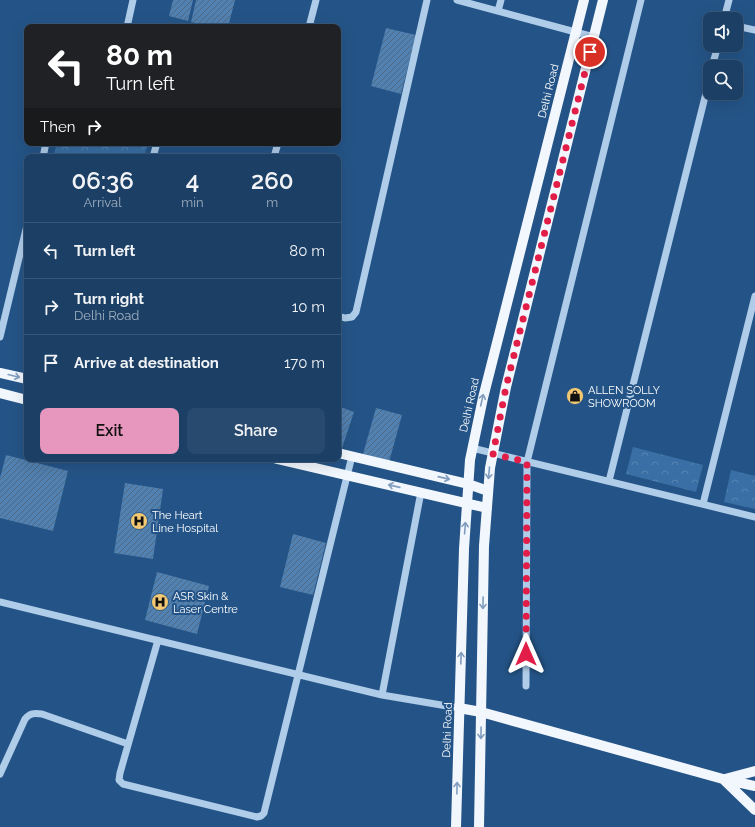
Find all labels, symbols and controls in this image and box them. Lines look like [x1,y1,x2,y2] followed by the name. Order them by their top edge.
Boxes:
[703,12,743,100] map controls
[703,12,743,52] button: sound
[573,35,607,69] pin
[106,39,173,72] text: 80 m
[40,40,92,92] icon: left
[579,41,601,63] icon: arrive
[703,60,743,100] button: search
[535,63,562,120] street label: Delhi Road
[106,73,175,94] text: Turn left
[83,116,105,138] icon: right
[40,118,75,136] text: Then
[71,166,134,195] text: 06:36
[186,166,199,195] text: 4
[251,166,294,195] text: 260
[84,195,122,210] text: Arrival
[181,195,204,210] text: min
[266,195,278,210] text: m
[40,240,62,262] icon: left
[74,242,135,260] text: Turn left
[289,242,325,260] text: 80 m
[74,290,144,308] text: Turn right
[40,296,62,318] icon: right
[292,298,325,316] text: 10 m
[74,308,139,323] text: Delhi Road
[40,352,62,374] icon: arrive
[74,354,219,372] text: Arrive at destination
[284,354,325,372] text: 170 m
[7,373,20,380] one-way arrow
[457,377,482,434] street label: Delhi Road
[588,384,660,410] place label: ALLEN SOLLY SHOWROOM
[565,386,585,406] shop icon: ALLEN SOLLY SHOWROOM
[479,393,487,406] one-way arrow
[40,408,179,454] button: Exit
[187,408,325,454] button: Share
[486,466,493,479] one-way arrow
[437,475,450,483] one-way arrow
[388,482,401,490] one-way arrow
[152,509,218,535] place label: The Heart Line Hospital
[129,511,149,531] hospital icon: The Heart Line Hospital
[461,522,468,535] one-way arrow
[173,590,238,616] place label: ASR Skin & Laser Centre
[150,592,170,612] hospital icon: ASR Skin & Laser Centre
[479,596,487,609] one-way arrow
[505,633,547,675] position arrow
[457,652,464,665] one-way arrow
[440,702,455,758] street label: Delhi Road
[477,726,484,739] one-way arrow
[453,782,461,795] one-way arrow

